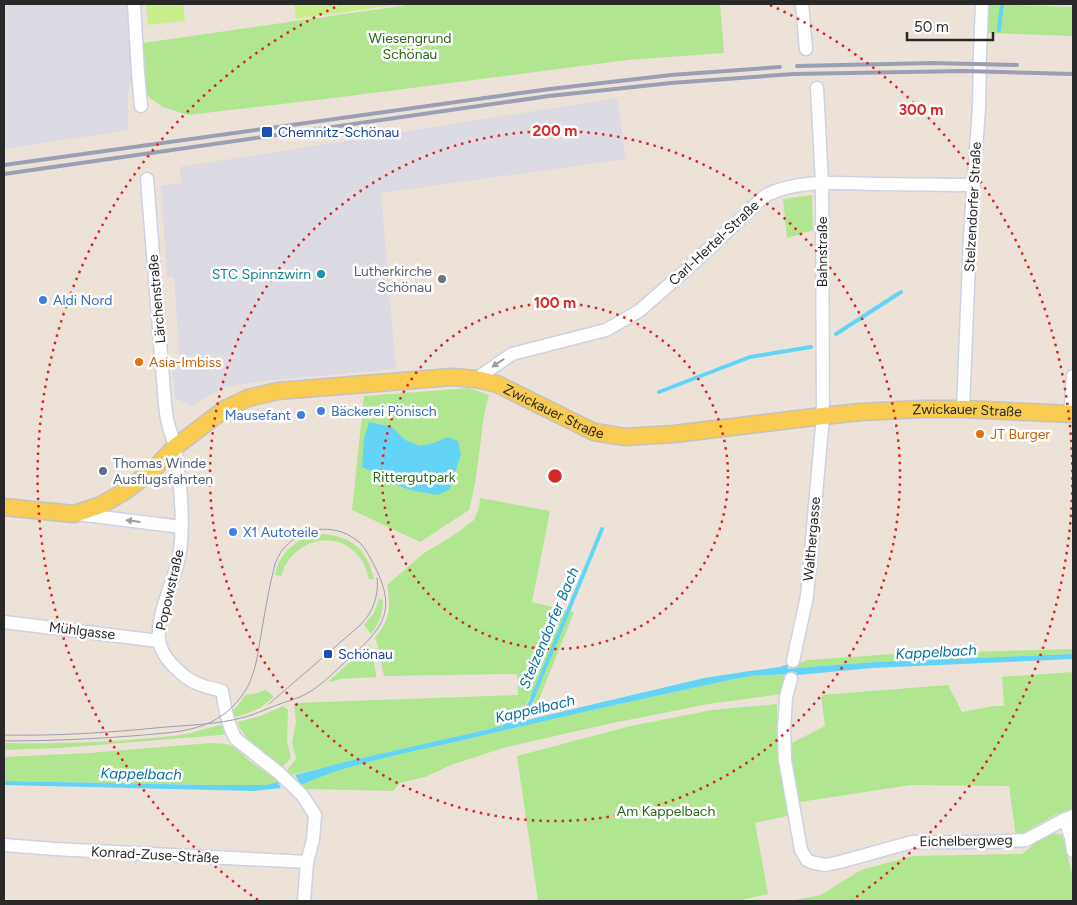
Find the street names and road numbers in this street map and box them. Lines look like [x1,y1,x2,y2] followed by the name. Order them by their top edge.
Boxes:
[961,141,985,272] street label: Stelzendorfer Straße
[665,197,763,289] street label: Carl-Hertel-Straße
[814,216,831,287] street label: Bahnstraße
[145,253,169,344] street label: Lärchenstraße
[501,380,605,442] street label: Zwickauer Straße
[912,401,1023,420] street label: Zwickauer Straße
[800,496,824,582] street label: Walthergasse
[152,548,188,632] street label: Popowstraße
[48,619,116,644] street label: Mühlgasse
[919,832,1013,850] street label: Eichelbergweg
[90,843,220,867] street label: Konrad-Zuse-Straße

